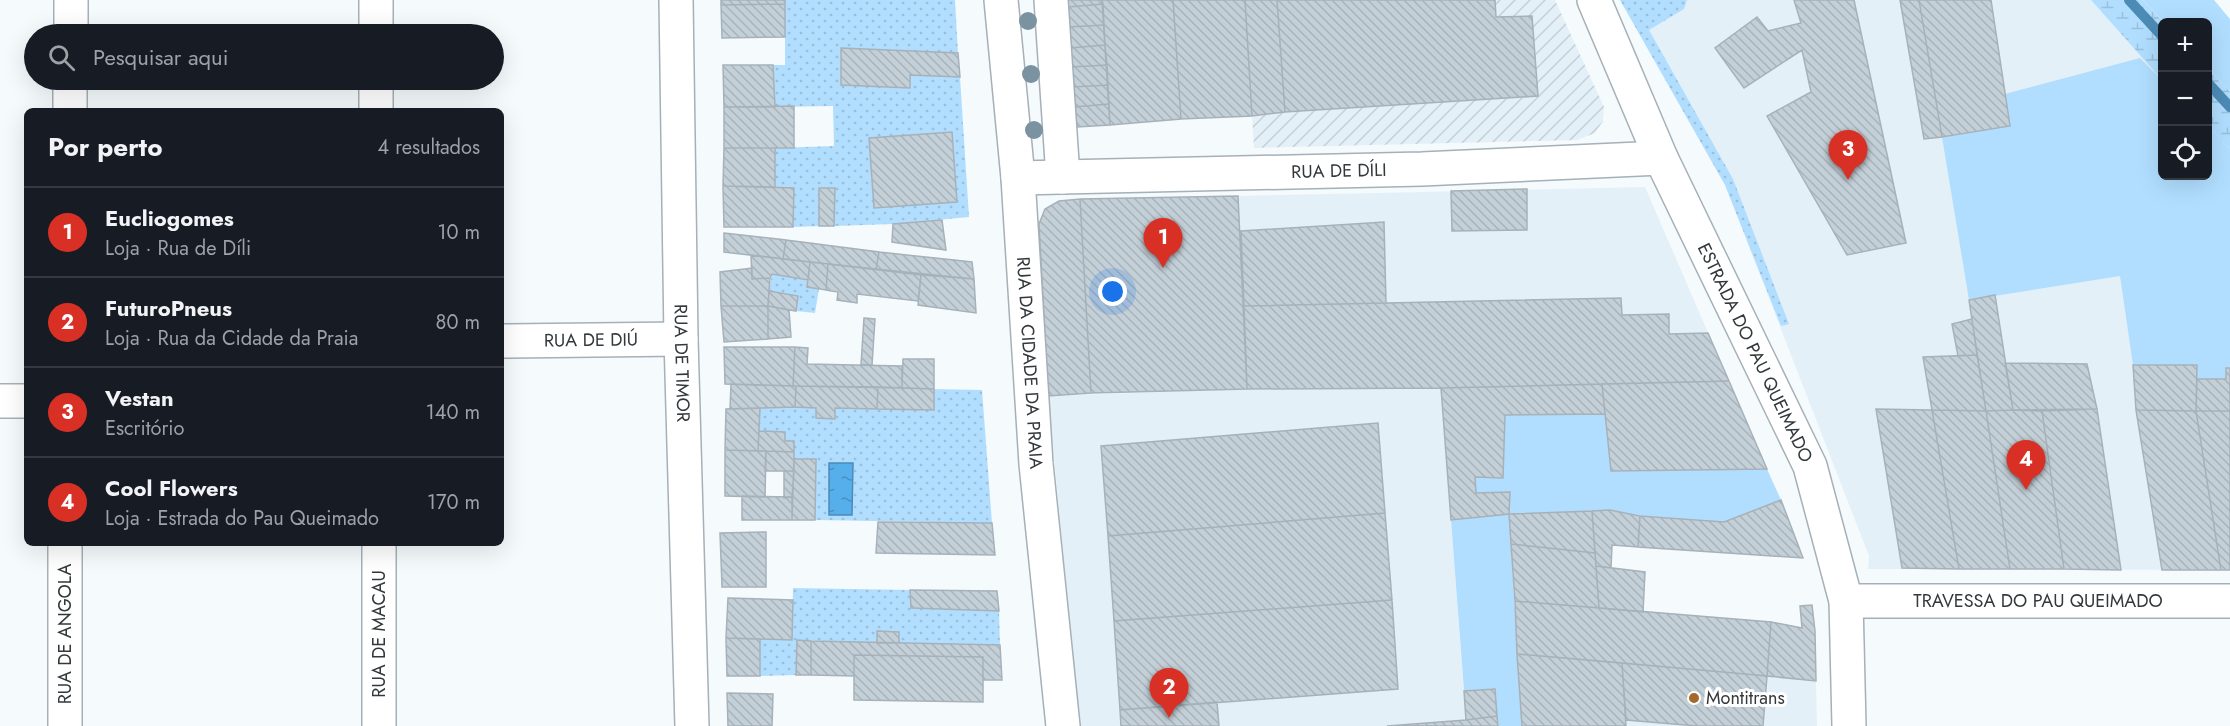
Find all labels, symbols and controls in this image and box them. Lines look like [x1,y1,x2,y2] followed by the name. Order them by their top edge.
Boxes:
[2158,18,2212,180] map controls
[2158,18,2212,72] button: +
[24,24,504,90] search box
[45,41,78,74] icon: search
[93,41,228,73] text: Pesquisar aqui
[2158,72,2212,126] button: −
[2158,126,2212,180] button: locate
[48,128,162,166] text: Por perto
[1828,130,1868,180] pin: 3
[378,133,480,162] text: 4 resultados
[1291,157,1387,185] street label: RUA DE DÍLI
[105,202,234,234] text: Eucliogomes
[62,218,73,247] text: 1
[437,218,480,247] text: 10 m
[1144,218,1182,268] pin: 1
[105,234,251,263] text: Loja · Rua de Díli
[1691,239,1819,467] street label: ESTRADA DO PAU QUEIMADO
[1010,256,1049,470] street label: RUA DA CIDADE DA PRAIA
[1098,277,1127,306] your location
[105,292,232,324] text: FuturoPneus
[667,304,696,422] street label: RUA DE TIMOR
[61,308,74,337] text: 2
[435,308,480,337] text: 80 m
[105,324,358,353] text: Loja · Rua da Cidade da Praia
[544,326,638,354] street label: RUA DE DIÚ
[105,382,174,414] text: Vestan
[61,398,74,427] text: 3
[426,398,480,427] text: 140 m
[105,414,184,443] text: Escritório
[2006,440,2046,490] pin: 4
[105,472,238,504] text: Cool Flowers
[61,488,74,517] text: 4
[427,488,480,517] text: 170 m
[105,504,379,533] text: Loja · Estrada do Pau Queimado
[52,564,78,704] street label: RUA DE ANGOLA
[366,570,392,698] street label: RUA DE MACAU
[1913,588,2163,614] street label: TRAVESSA DO PAU QUEIMADO
[1150,668,1188,718] pin: 2
[1706,685,1785,711] place label: Montitrans
[1687,691,1701,705] marker: Montitrans

